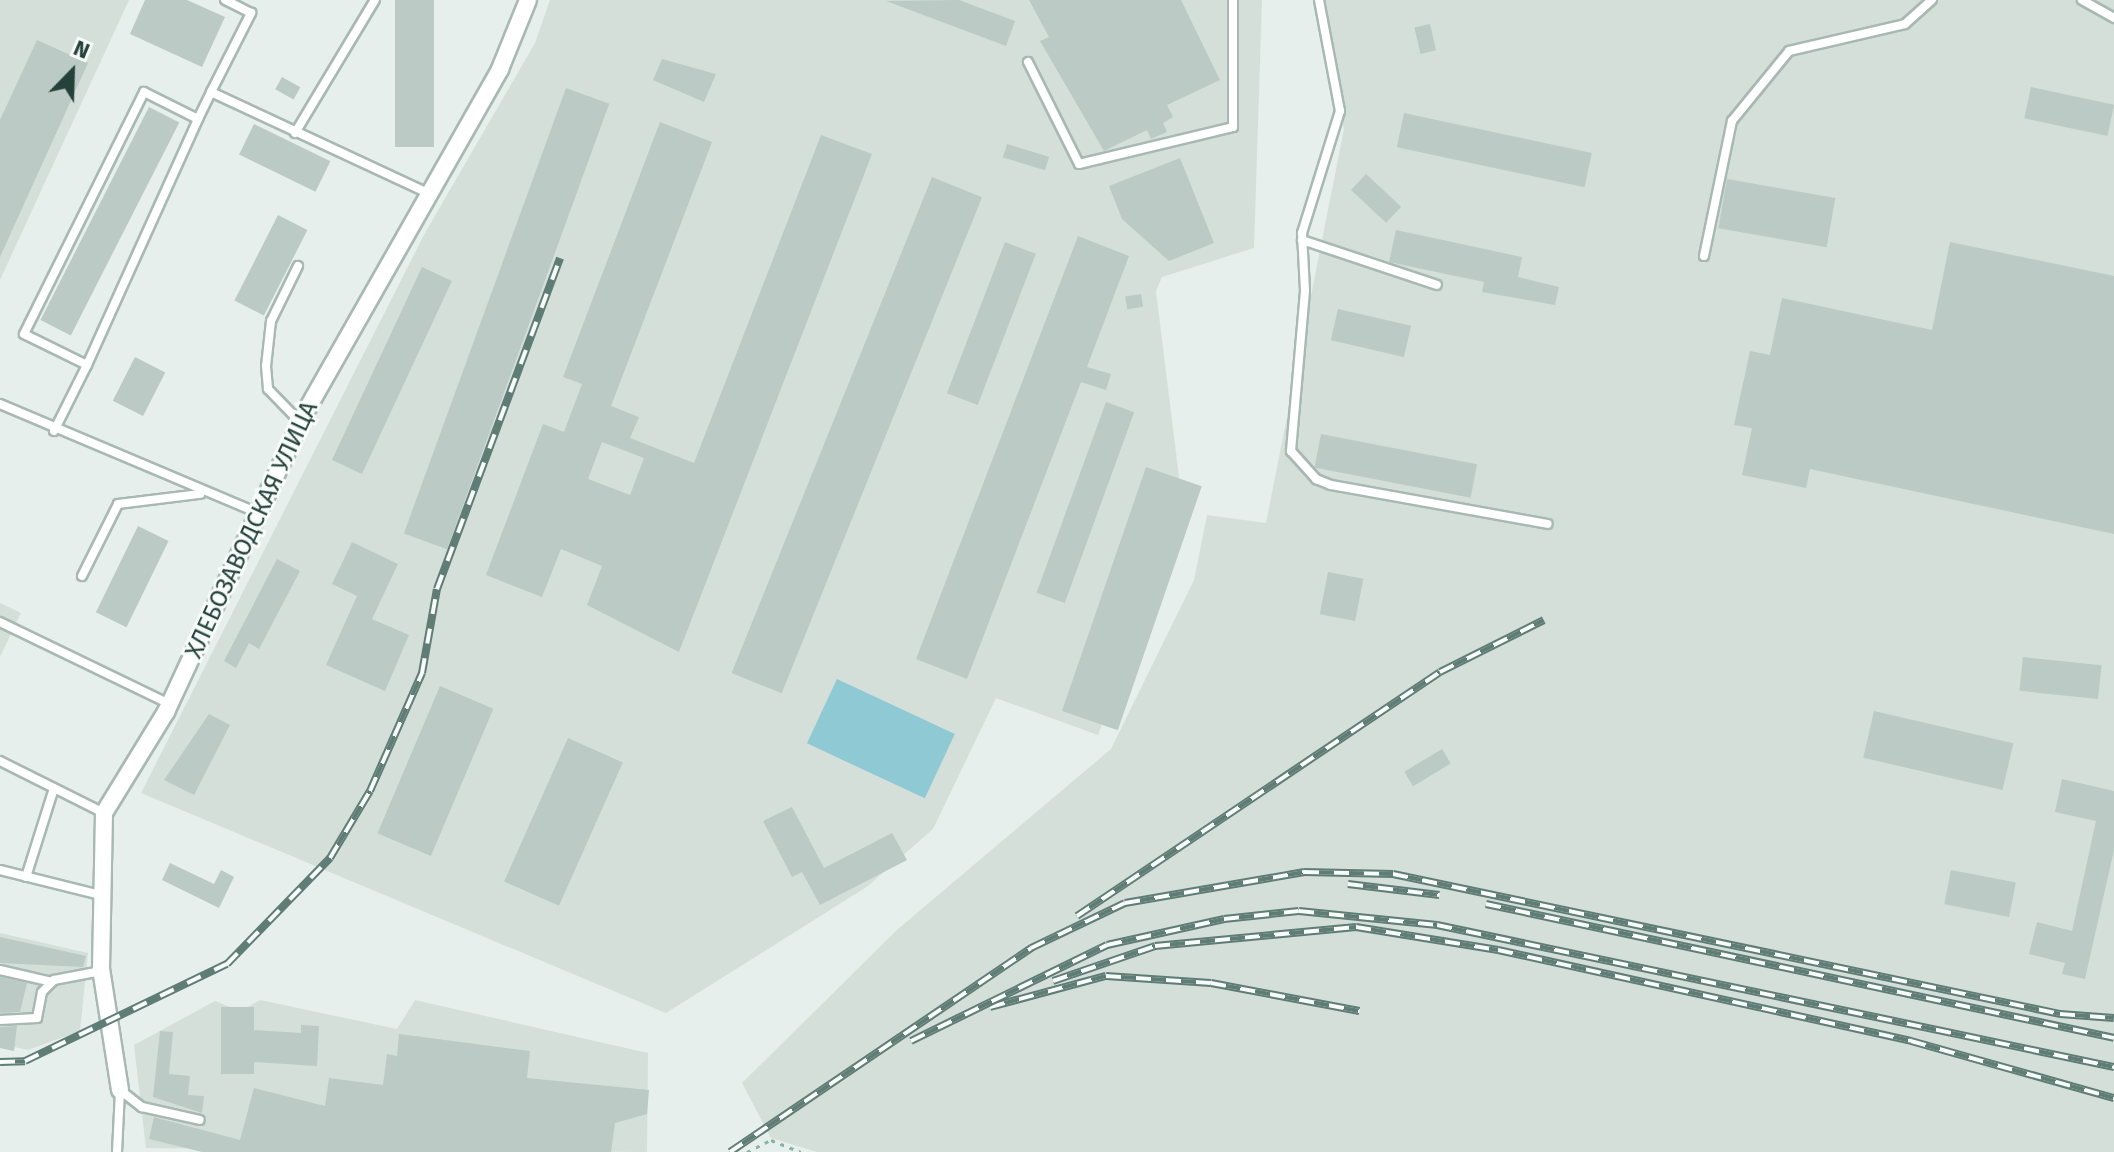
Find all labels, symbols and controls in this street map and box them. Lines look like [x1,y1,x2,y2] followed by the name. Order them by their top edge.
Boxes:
[32,32,112,112] north arrow
[70,34,94,65] text: N
[180,397,324,663] street label: ХЛЕБОЗАВОДСКАЯ УЛИЦА

